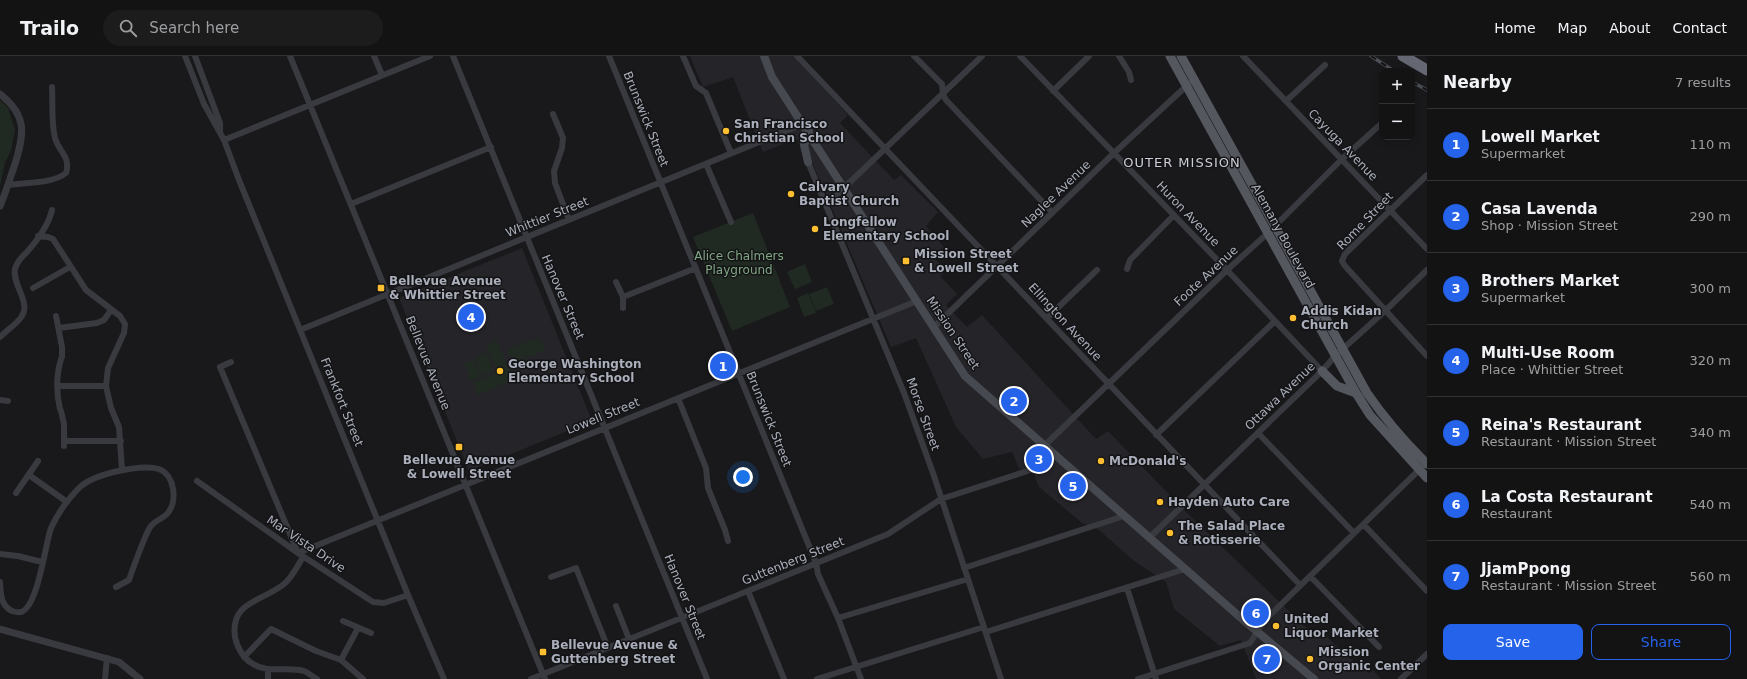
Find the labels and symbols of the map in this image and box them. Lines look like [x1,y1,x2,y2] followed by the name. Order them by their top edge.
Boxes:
[620,69,672,169] street label: Brunswick Street
[1305,106,1381,184] street label: Cayuga Avenue
[734,117,844,145] place label: San Francisco Christian School
[721,126,731,136] marker: San Francisco Christian School
[1123,155,1241,170] district label: OUTER MISSION
[1019,158,1093,230] street label: Naglee Avenue
[1154,179,1222,249] street label: Huron Avenue
[799,180,899,208] place label: Calvary Baptist Church
[1248,181,1318,291] street label: Alemany Boulevard
[786,189,796,199] marker: Calvary Baptist Church
[1334,189,1396,253] street label: Rome Street
[504,194,591,240] street label: Whittier Street
[823,215,949,243] place label: Longfellow Elementary School
[810,224,820,234] marker: Longfellow Elementary School
[1171,243,1241,309] street label: Foote Avenue
[914,247,1019,275] place label: Mission Street & Lowell Street
[694,249,784,277] park label: Alice Chalmers Playground
[539,252,587,342] street label: Hanover Street
[901,256,911,266] marker: Mission Street & Lowell Street
[389,274,506,302] place label: Bellevue Avenue & Whittier Street
[1025,280,1105,364] street label: Ellington Avenue
[376,283,386,293] marker: Bellevue Avenue & Whittier Street
[924,294,983,372] street label: Mission Street
[458,302,484,332] pin: 4
[1301,304,1382,332] place label: Addis Kidan Church
[1288,313,1298,323] marker: Addis Kidan Church
[403,314,453,412] street label: Bellevue Avenue
[710,351,736,381] pin: 1
[318,356,366,449] street label: Frankfort Street
[508,357,641,385] place label: George Washington Elementary School
[1242,359,1318,433] street label: Ottawa Avenue
[495,366,505,376] marker: George Washington Elementary School
[743,369,795,469] street label: Brunswick Street
[903,376,943,453] street label: Morse Street
[1001,386,1027,416] pin: 2
[564,395,642,437] street label: Lowell Street
[454,442,464,452] marker: Bellevue Avenue & Lowell Street
[1026,444,1052,474] pin: 3
[403,453,515,481] place label: Bellevue Avenue & Lowell Street
[1109,454,1186,468] place label: McDonald's
[1096,456,1106,466] marker: McDonald's
[733,467,753,487] your location
[1060,471,1086,501] pin: 5
[1168,495,1290,509] place label: Hayden Auto Care
[1155,497,1165,507] marker: Hayden Auto Care
[264,513,348,575] street label: Mar Vista Drive
[1178,519,1285,547] place label: The Salad Place & Rotisserie
[1165,528,1175,538] marker: The Salad Place & Rotisserie
[740,534,846,588] street label: Guttenberg Street
[661,552,709,642] street label: Hanover Street
[1243,598,1269,628] pin: 6
[1284,612,1379,640] place label: United Liquor Market
[1271,621,1281,631] marker: United Liquor Market
[551,638,678,666] place label: Bellevue Avenue & Guttenberg Street
[1254,644,1280,674] pin: 7
[1318,645,1420,673] place label: Mission Organic Center
[538,647,548,657] marker: Bellevue Avenue & Guttenberg Street
[1305,654,1315,664] marker: Mission Organic Center

